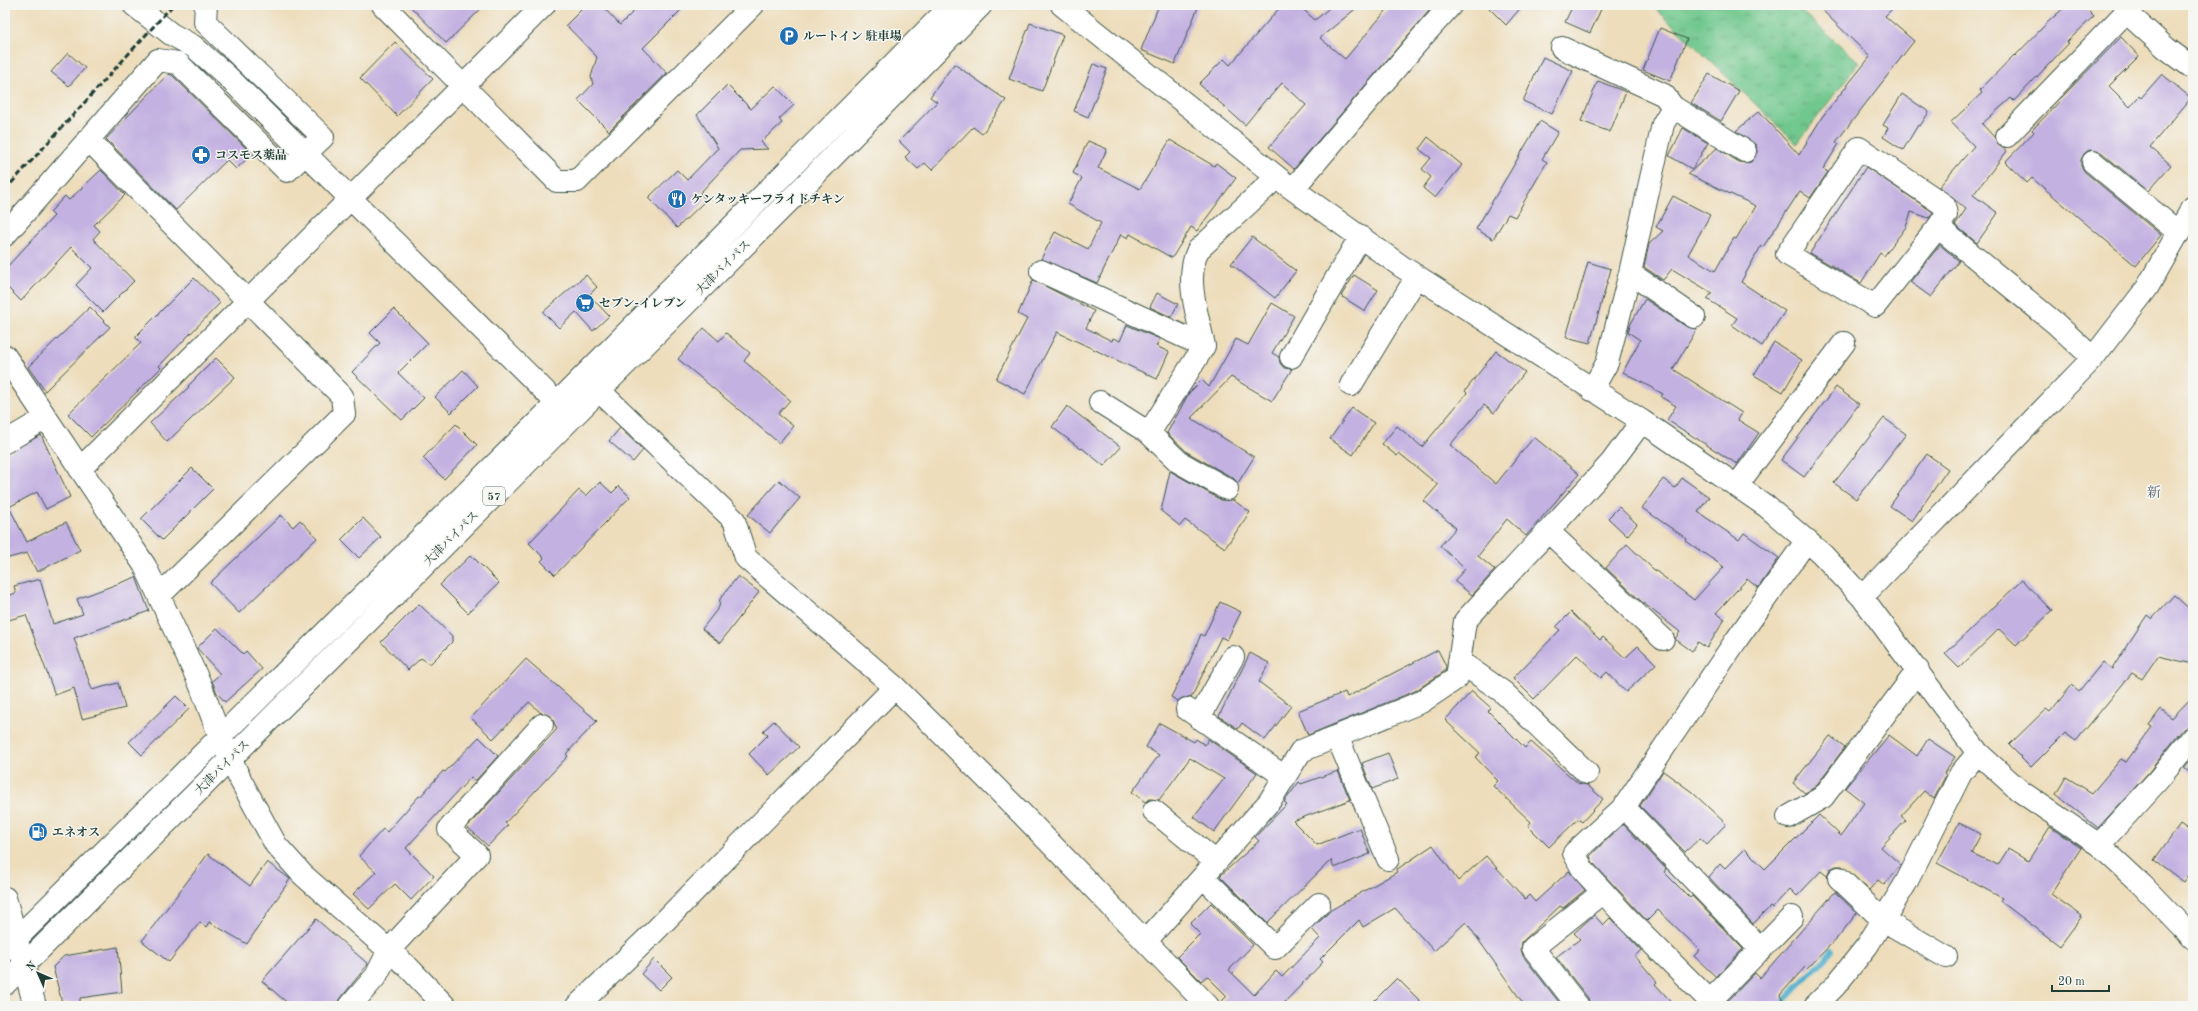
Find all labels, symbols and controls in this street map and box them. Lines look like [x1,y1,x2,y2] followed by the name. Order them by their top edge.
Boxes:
[778,25,800,47] parking icon: ルートイン 駐車場
[803,29,902,43] place label: ルートイン 駐車場
[190,144,212,166] pharmacy icon: コスモス薬品
[215,148,287,162] place label: コスモス薬品
[666,188,688,210] restaurant icon: ケンタッキーフライドチキン
[691,193,845,206] place label: ケンタッキーフライドチキン
[693,237,753,297] street label: 大津バイパス
[574,292,596,314] supermarket icon: セブン-イレブン
[599,296,686,310] place label: セブン-イレブン
[2147,485,2161,500] district label: 新
[483,487,505,505] road number: 57
[421,508,481,568] street label: 大津バイパス
[192,737,252,797] street label: 大津バイパス
[27,821,49,843] fuel station icon: エネオス
[52,826,100,839] place label: エネオス
[18,953,58,993] north arrow
[25,960,39,974] text: N
[2052,967,2109,993] scale bar
[2058,976,2085,988] text: 20 m

